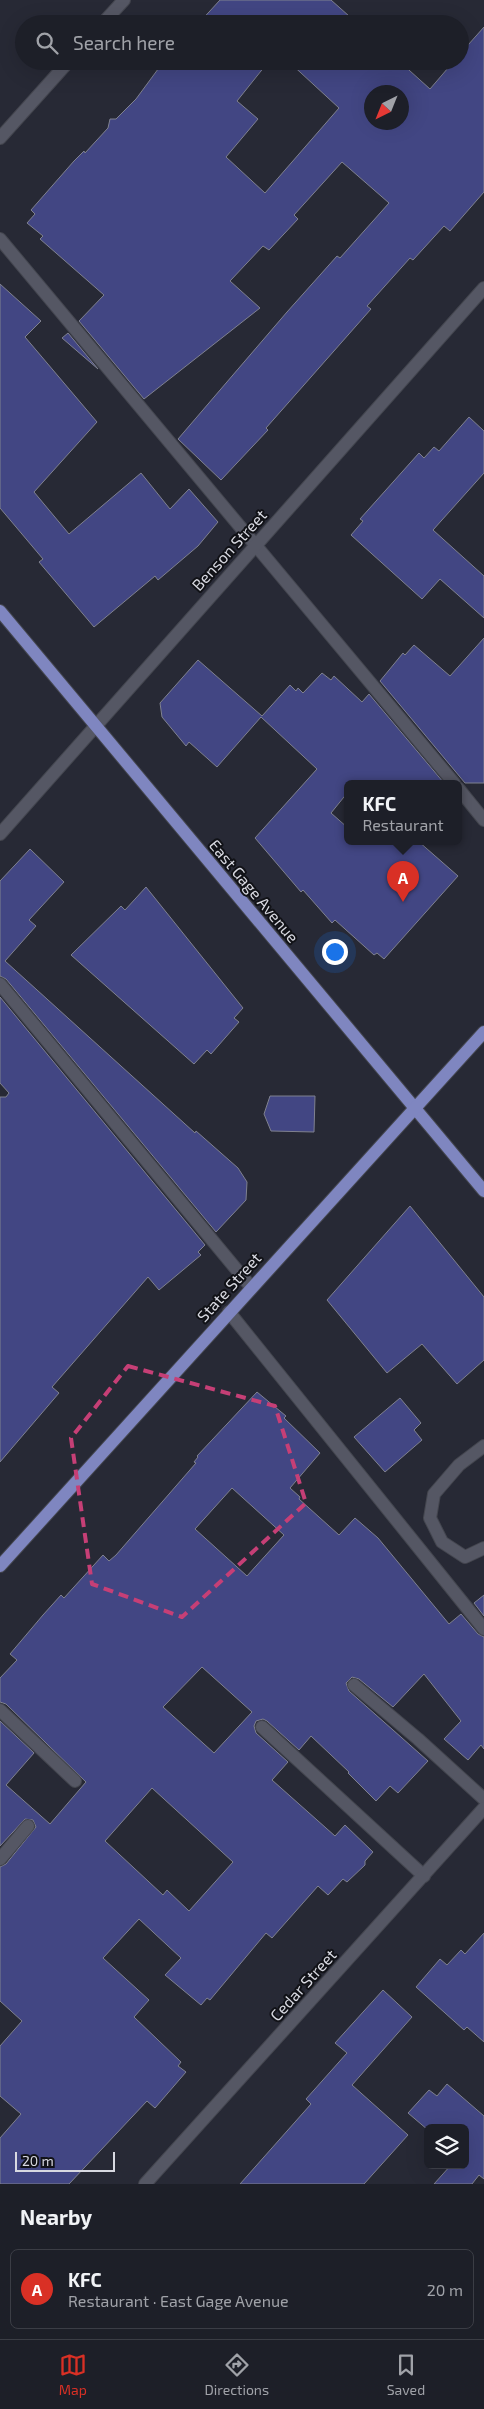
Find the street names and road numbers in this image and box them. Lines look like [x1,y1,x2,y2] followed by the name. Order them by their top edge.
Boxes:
[187,505,270,594] street label: Benson Street
[206,835,303,946] street label: East Gage Avenue
[193,1248,265,1325] street label: State Street
[266,1945,340,2024] street label: Cedar Street

